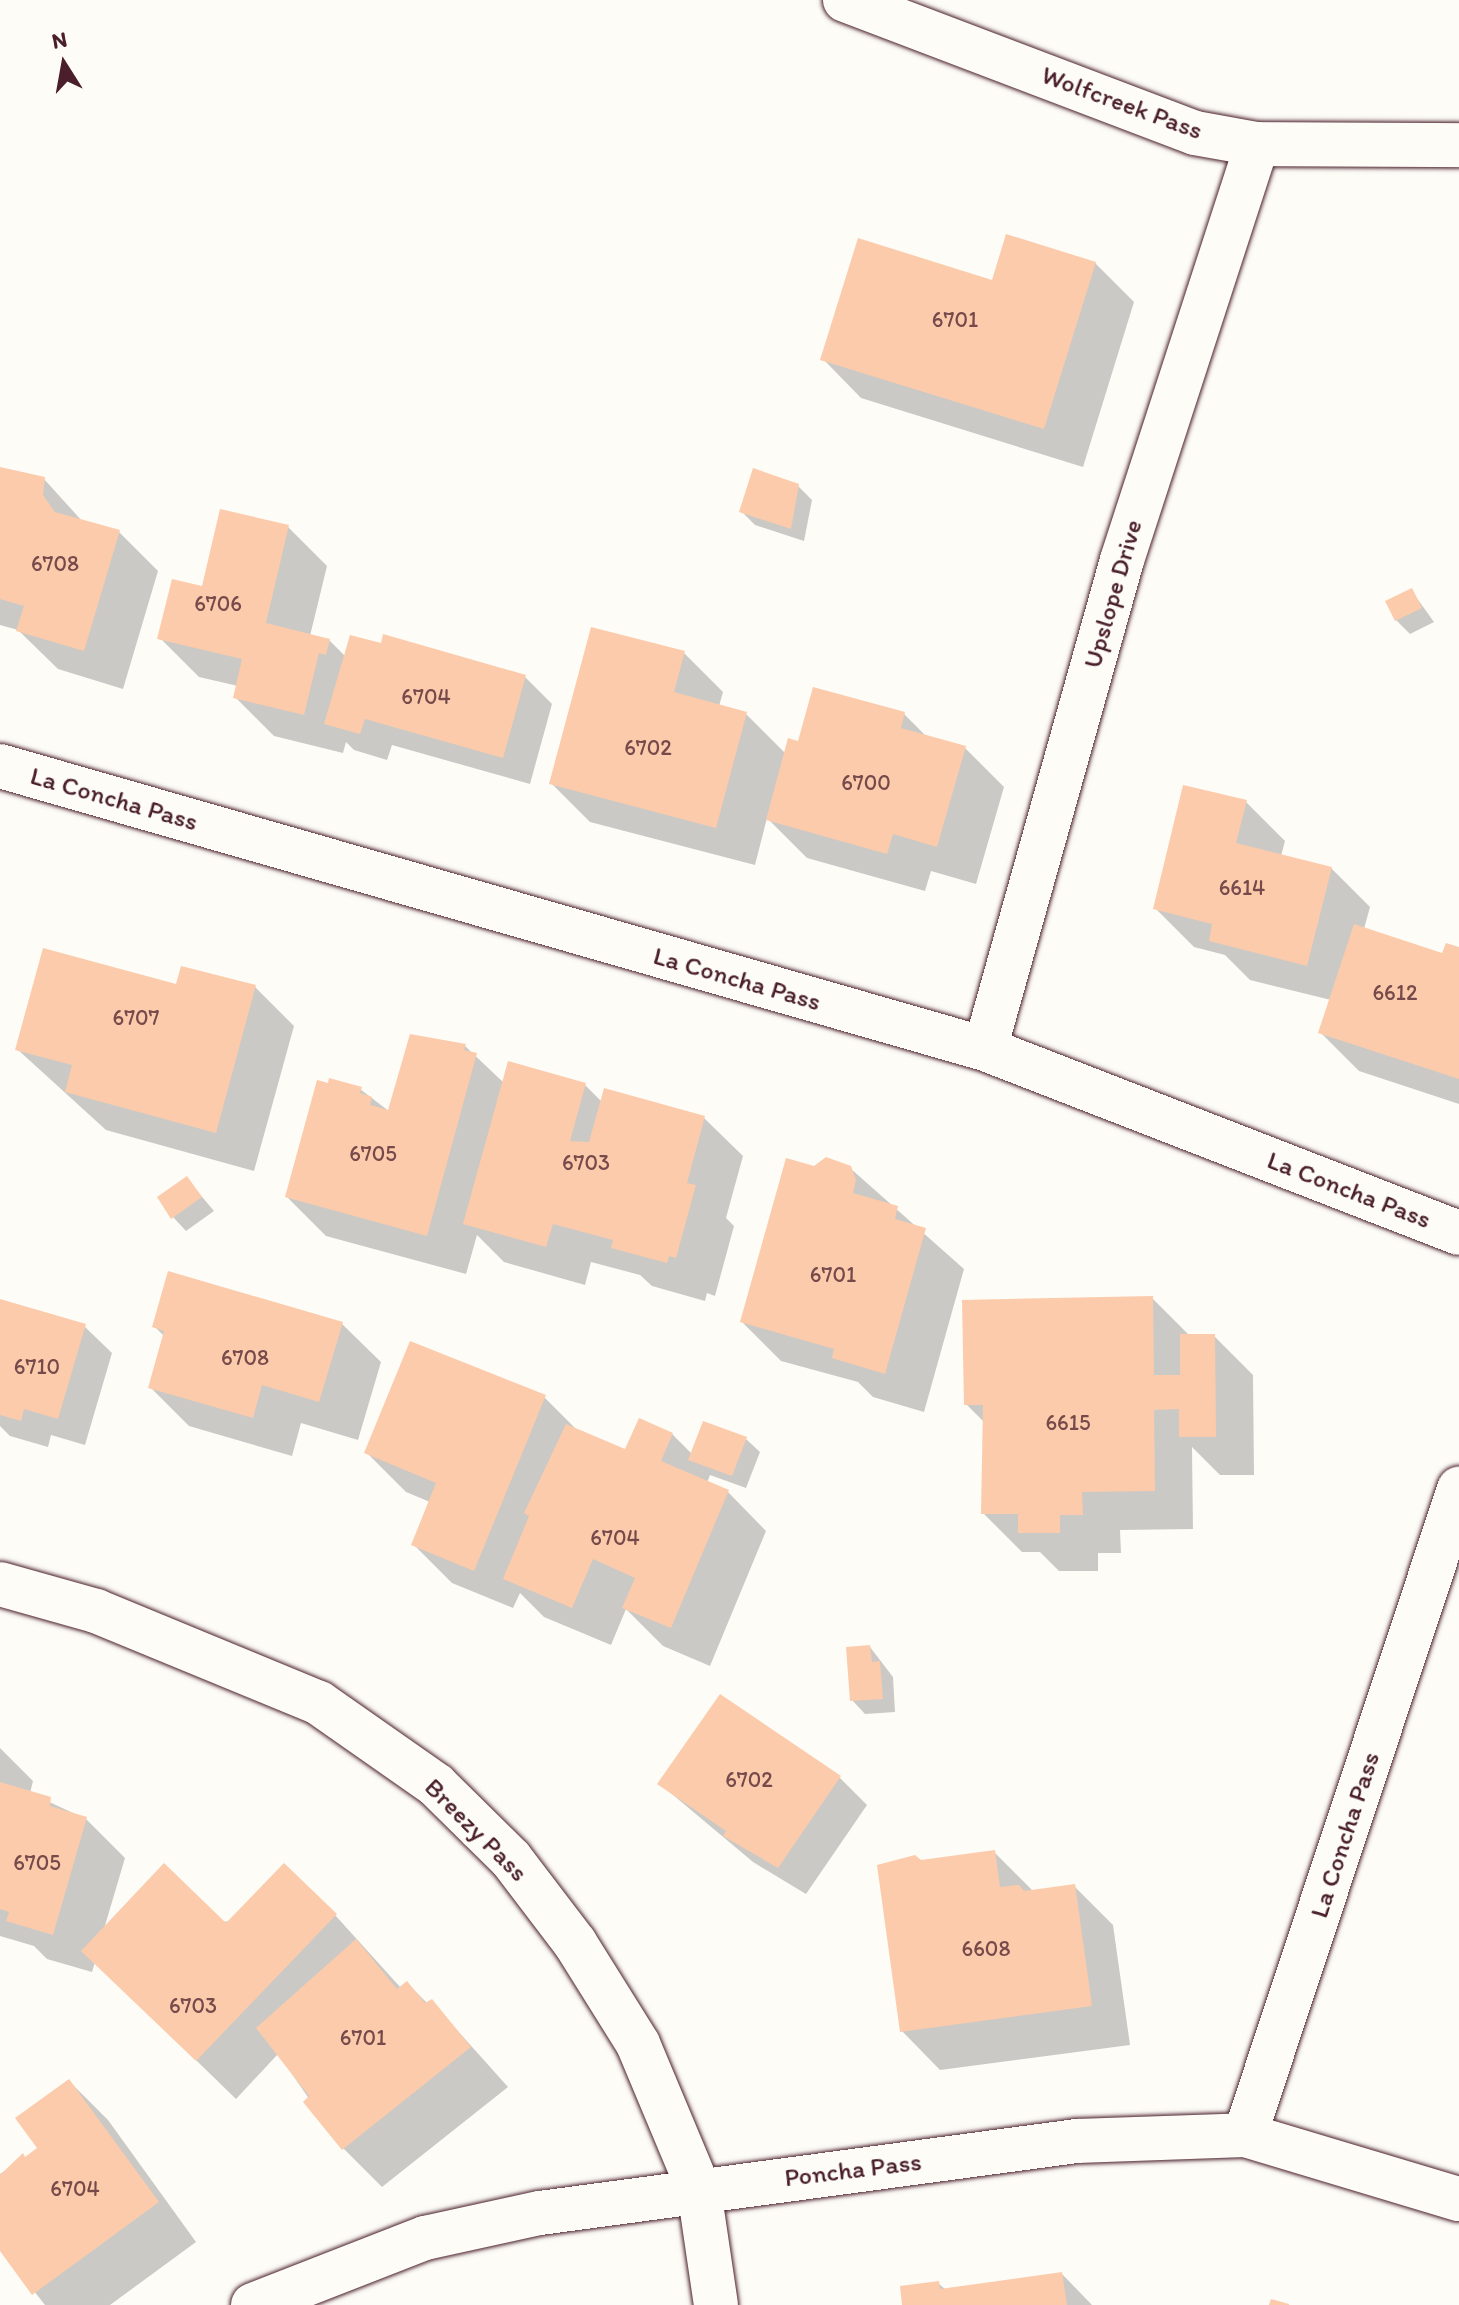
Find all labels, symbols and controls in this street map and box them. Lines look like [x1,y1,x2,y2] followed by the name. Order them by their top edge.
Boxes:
[24,24,104,104] north arrow
[49,25,69,55] text: N
[1037,59,1207,147] street label: Wolfcreek Pass
[932,307,978,333] house number: 6701
[1077,516,1149,672] street label: Upslope Drive
[31,551,79,577] house number: 6708
[194,591,242,617] house number: 6706
[401,684,451,710] house number: 6704
[624,735,672,761] house number: 6702
[27,760,201,838] street label: La Concha Pass
[841,770,891,796] house number: 6700
[1219,875,1265,901] house number: 6614
[650,940,824,1018] street label: La Concha Pass
[1372,980,1418,1006] house number: 6612
[112,1005,160,1031] house number: 6707
[349,1141,397,1167] house number: 6705
[1263,1145,1435,1235] street label: La Concha Pass
[562,1150,610,1176] house number: 6703
[810,1262,856,1288] house number: 6701
[221,1345,269,1371] house number: 6708
[14,1354,60,1380] house number: 6710
[1045,1410,1091,1436] house number: 6615
[590,1525,640,1551] house number: 6704
[1304,1748,1386,1922] street label: La Concha Pass
[725,1767,773,1793] house number: 6702
[418,1772,534,1888] street label: Breezy Pass
[13,1850,61,1876] house number: 6705
[962,1936,1010,1962] house number: 6608
[169,1993,217,2019] house number: 6703
[340,2025,386,2051] house number: 6701
[783,2146,923,2194] street label: Poncha Pass
[50,2176,100,2202] house number: 6704

